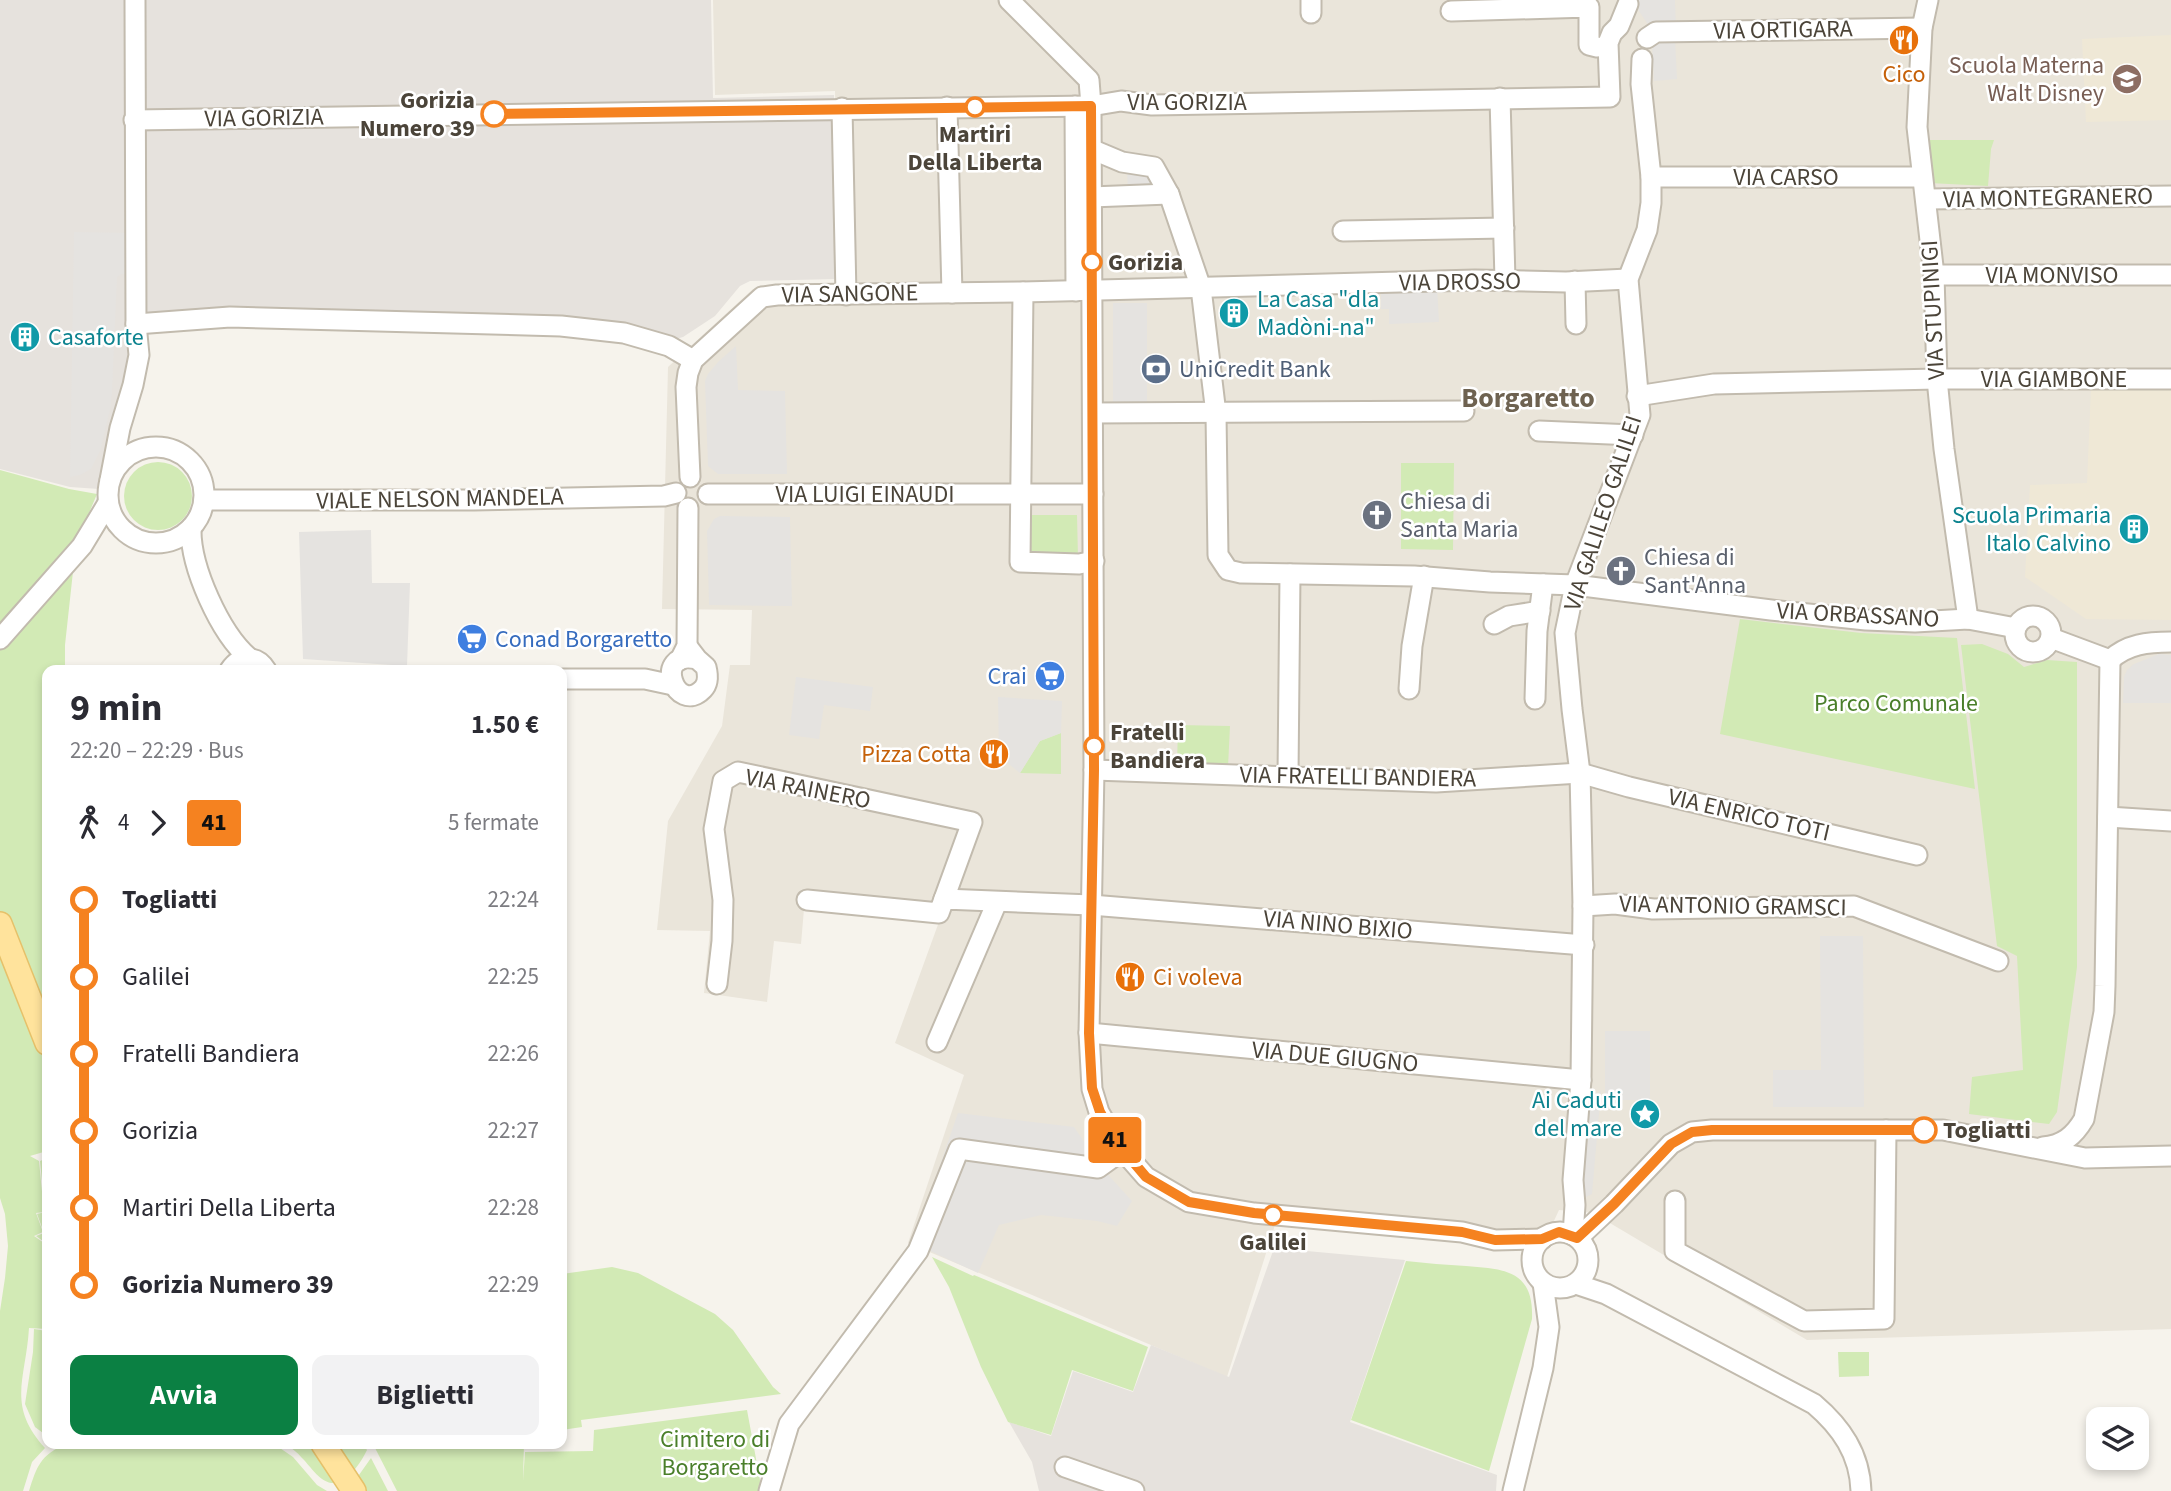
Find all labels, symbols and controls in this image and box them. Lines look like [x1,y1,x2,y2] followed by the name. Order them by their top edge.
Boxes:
[1713,11,1853,49] street label: VIA ORTIGARA
[1887,23,1921,57] restaurant icon: Cico
[1949,48,2104,111] place label: Scuola Materna Walt Disney
[1882,57,1926,92] place label: Cico
[2110,62,2144,96] school or university icon: Scuola Materna Walt Disney
[360,83,475,146] place label: Gorizia Numero 39
[1127,85,1247,120] street label: VIA GORIZIA
[965,97,985,117] marker: Martiri Della Liberta
[204,99,324,137] street label: VIA GORIZIA
[481,101,507,127] marker: Gorizia Numero 39
[908,117,1043,180] place label: Martiri Della Liberta
[1733,160,1839,195] street label: VIA CARSO
[1943,179,2153,217] street label: VIA MONTEGRANERO
[1912,239,1954,381] street label: VIA STUPINIGI
[1108,245,1183,280] place label: Gorizia
[1082,252,1102,272] marker: Gorizia
[1986,258,2118,293] street label: VIA MONVISO
[1399,263,1521,301] street label: VIA DROSSO
[781,275,919,313] street label: VIA SANGONE
[1257,282,1379,345] place label: La Casa "dla Madòni-na"
[1217,296,1251,330] building icon: La Casa "dla Madòni-na"
[8,320,42,354] building icon: Casaforte
[48,320,144,355] place label: Casaforte
[1139,352,1173,386] bank icon: UniCredit Bank
[1179,352,1331,387] place label: UniCredit Bank
[1981,362,2127,397] street label: VIA GIAMBONE
[1461,378,1595,418] district label: Borgaretto
[1555,411,1651,615] street label: VIA GALILEO GALILEI
[776,477,954,512] street label: VIA LUIGI EINAUDI
[316,479,564,519] street label: VIALE NELSON MANDELA
[1400,484,1518,547] place label: Chiesa di Santa Maria
[1360,498,1394,532] church icon: Chiesa di Santa Maria
[1952,498,2111,561] place label: Scuola Primaria Italo Calvino
[2117,512,2151,546] building icon: Scuola Primaria Italo Calvino
[1644,540,1746,603] place label: Chiesa di Sant'Anna
[1604,554,1638,588] church icon: Chiesa di Sant'Anna
[1776,593,1940,637] street label: VIA ORBASSANO
[455,622,489,656] supermarket icon: Conad Borgaretto
[495,622,672,657] place label: Conad Borgaretto
[988,659,1027,694] place label: Crai
[1033,659,1067,693] supermarket icon: Crai
[70,681,162,735] text: 9 min
[1814,686,1978,721] park label: Parco Comunale
[471,706,539,743] text: 1.50 €
[1110,715,1205,778] place label: Fratelli Bandiera
[70,734,244,767] text: 22:20 – 22:29 · Bus
[1084,736,1104,756] marker: Fratelli Bandiera
[861,737,971,772] place label: Pizza Cotta
[977,737,1011,771] restaurant icon: Pizza Cotta
[1239,757,1477,797] street label: VIA FRATELLI BANDIERA
[742,760,874,818] street label: VIA RAINERO
[1665,779,1833,851] street label: VIA ENRICO TOTI
[70,804,108,842] icon: walk
[139,804,177,842] icon: forward
[201,805,227,840] text: 41
[118,806,129,839] text: 4
[448,806,539,839] text: 5 fermate
[122,881,217,918] text: Togliatti
[488,883,539,916] text: 22:24
[1619,887,1847,925] street label: VIA ANTONIO GRAMSCI
[1262,901,1414,949] street label: VIA NINO BIXIO
[122,958,190,995] text: Galilei
[488,960,539,993] text: 22:25
[1113,960,1147,994] restaurant icon: Ci voleva
[1153,960,1243,995] place label: Ci voleva
[1250,1032,1420,1082] street label: VIA DUE GIUGNO
[122,1035,300,1072] text: Fratelli Bandiera
[488,1037,539,1070] text: 22:26
[1532,1083,1622,1146] place label: Ai Caduti del mare
[1628,1097,1662,1131] place icon: Ai Caduti del mare
[122,1112,198,1149] text: Gorizia
[1943,1113,2031,1148] place label: Togliatti
[488,1114,539,1147] text: 22:27
[1084,1117,1146,1163] line badge: 41
[1911,1117,1937,1143] marker: Togliatti
[1102,1122,1128,1157] text: 41
[122,1189,336,1226] text: Martiri Della Liberta
[488,1191,539,1224] text: 22:28
[1263,1205,1283,1225] marker: Galilei
[1239,1225,1307,1260] place label: Galilei
[122,1266,334,1303] text: Gorizia Numero 39
[488,1268,539,1301] text: 22:29
[70,1355,298,1435] button: Avvia
[312,1355,539,1435] button: Biglietti
[2086,1407,2149,1470] map controls
[2086,1407,2149,1470] button: layers
[660,1422,770,1485] park label: Cimitero di Borgaretto

